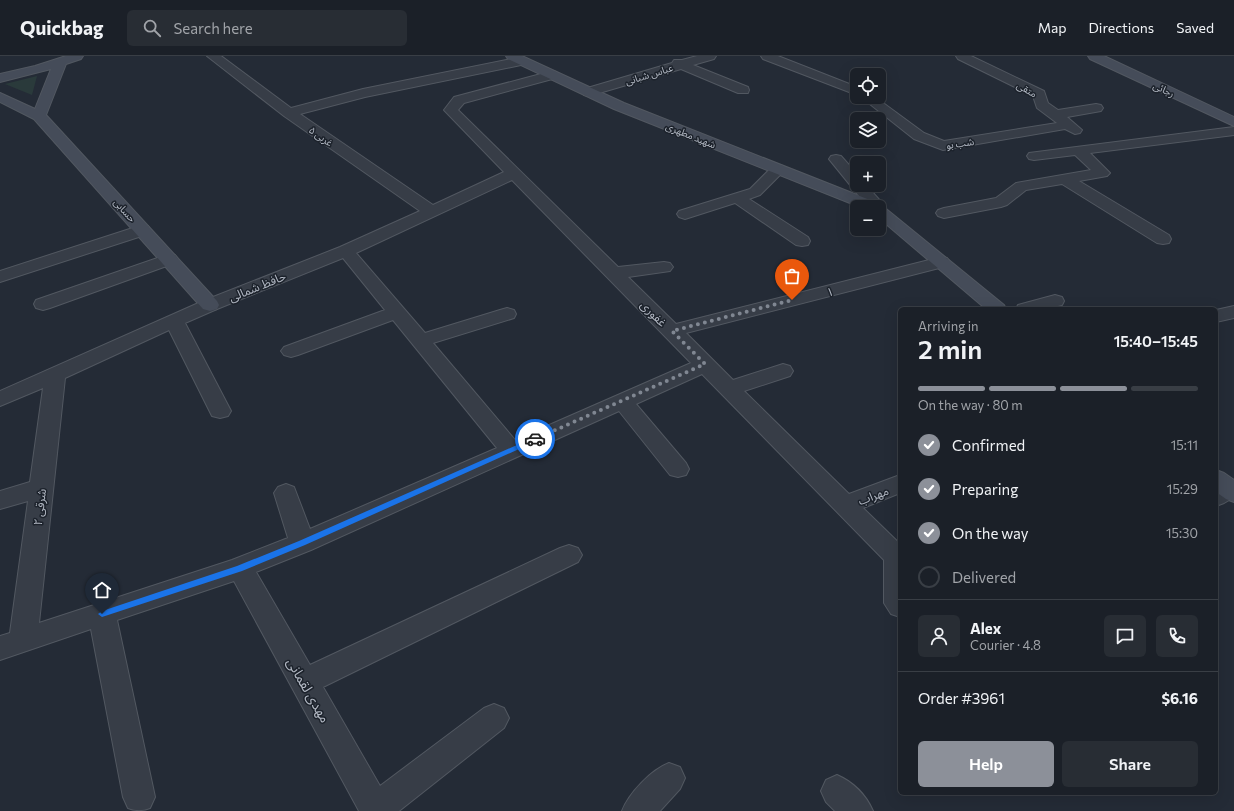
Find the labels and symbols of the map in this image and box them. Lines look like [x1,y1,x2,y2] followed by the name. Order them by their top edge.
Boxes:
[624,61,674,87] street label: عباس شبانی
[1015,78,1039,100] street label: متقی
[1151,79,1177,100] street label: رجائی
[664,120,718,151] street label: شهید مطهری
[306,124,335,149] street label: ۵ غربی
[945,135,975,152] street label: شب بو
[111,196,139,224] street label: حسابی
[775,259,809,300] pin
[227,268,288,305] street label: حافظ شمالی
[825,283,835,299] street label: ۱
[637,297,670,330] street label: غفوری
[515,419,555,459] courier
[856,483,891,508] street label: مهراب
[30,488,49,526] street label: ۲ شرقی
[85,573,119,614] pin
[283,655,334,726] street label: مهدی لقمانی

